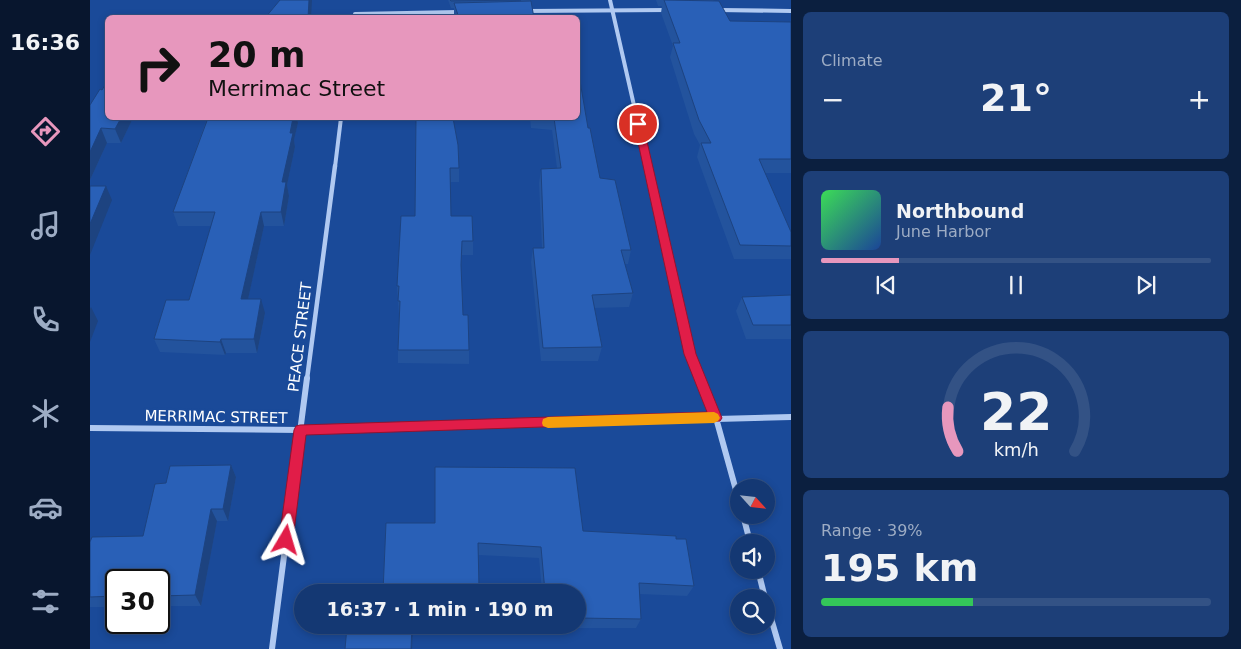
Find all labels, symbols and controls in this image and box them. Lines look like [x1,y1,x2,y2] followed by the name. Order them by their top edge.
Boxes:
[10,30,80,55] text: 16:36
[125,35,190,100] icon: right
[208,35,305,75] text: 20 m
[821,51,883,70] text: Climate
[208,76,385,101] text: Merrimac Street
[980,76,1052,120] text: 21°
[821,83,844,116] text: −
[1188,83,1211,116] text: +
[617,103,659,145] pin
[624,110,652,138] icon: arrive
[28,114,63,149] icon: directions
[896,200,1024,222] text: Northbound
[28,208,63,243] icon: music
[896,222,991,241] text: June Harbor
[872,271,900,299] icon: previous
[1002,271,1030,299] icon: pause
[1132,271,1160,299] icon: next
[284,280,316,393] street label: PEACE STREET
[28,302,63,337] icon: phone
[980,382,1052,442] text: 22
[28,396,63,431] icon: climate
[144,407,289,427] street label: MERRIMAC STREET
[993,439,1039,460] text: km/h
[730,479,775,524] north arrow
[730,479,775,634] map controls
[28,490,63,525] icon: car
[259,513,311,565] position arrow
[821,521,923,540] text: Range · 39%
[730,534,775,579] button: sound
[821,546,978,590] text: 195 km
[105,569,170,634] speed limit sign: 30
[28,584,63,619] icon: filters
[730,589,775,634] button: search
[326,598,554,620] text: 16:37 · 1 min · 190 m

